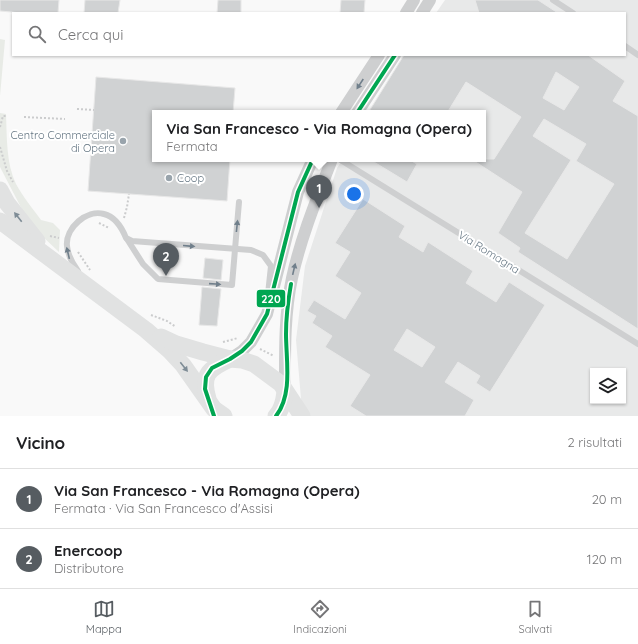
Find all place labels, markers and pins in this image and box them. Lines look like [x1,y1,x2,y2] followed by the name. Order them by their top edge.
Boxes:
[10,128,115,155] place label: Centro Commerciale di Opera
[118,136,128,146] marker: Centro Commerciale di Opera
[177,171,204,185] place label: Coop
[164,173,174,183] marker: Coop
[306,175,332,208] pin: 1
[153,243,179,276] pin: 2

